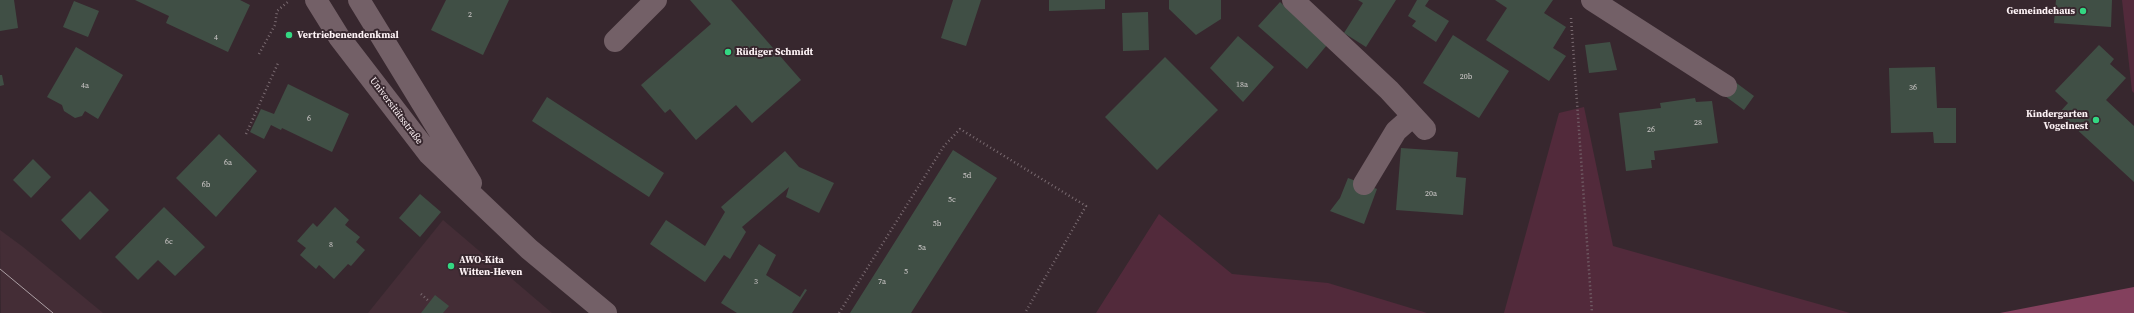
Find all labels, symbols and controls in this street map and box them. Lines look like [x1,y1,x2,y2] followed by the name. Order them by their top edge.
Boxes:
[2007,5,2075,17] place label: Gemeindehaus
[2078,6,2088,16] marker: Gemeindehaus
[468,10,472,20] house number: 2
[297,29,399,41] place label: Vertriebenendenkmal
[284,30,294,40] marker: Vertriebenendenkmal
[214,33,218,43] house number: 4
[736,46,813,58] place label: Rüdiger Schmidt
[723,47,733,57] marker: Rüdiger Schmidt
[1460,72,1472,82] house number: 20b
[367,75,425,147] street label: Universitätsstraße
[1236,80,1248,90] house number: 18a
[81,81,89,91] house number: 4a
[1909,83,1917,93] house number: 36
[2026,108,2088,132] place label: Kindergarten Vogelnest
[307,114,311,124] house number: 6
[2091,115,2101,125] marker: Kindergarten Vogelnest
[1694,118,1702,128] house number: 28
[1647,125,1655,135] house number: 26
[224,158,232,168] house number: 6a
[963,171,971,181] house number: 5d
[202,180,210,190] house number: 6b
[1425,189,1437,199] house number: 20a
[948,195,956,205] house number: 5c
[933,219,941,229] house number: 5b
[165,237,173,247] house number: 6c
[329,240,333,250] house number: 8
[918,243,926,253] house number: 5a
[459,254,522,278] place label: AWO-Kita Witten-Heven
[446,261,456,271] marker: AWO-Kita Witten-Heven
[904,267,908,277] house number: 5
[754,277,758,287] house number: 3
[878,277,886,287] house number: 7a

